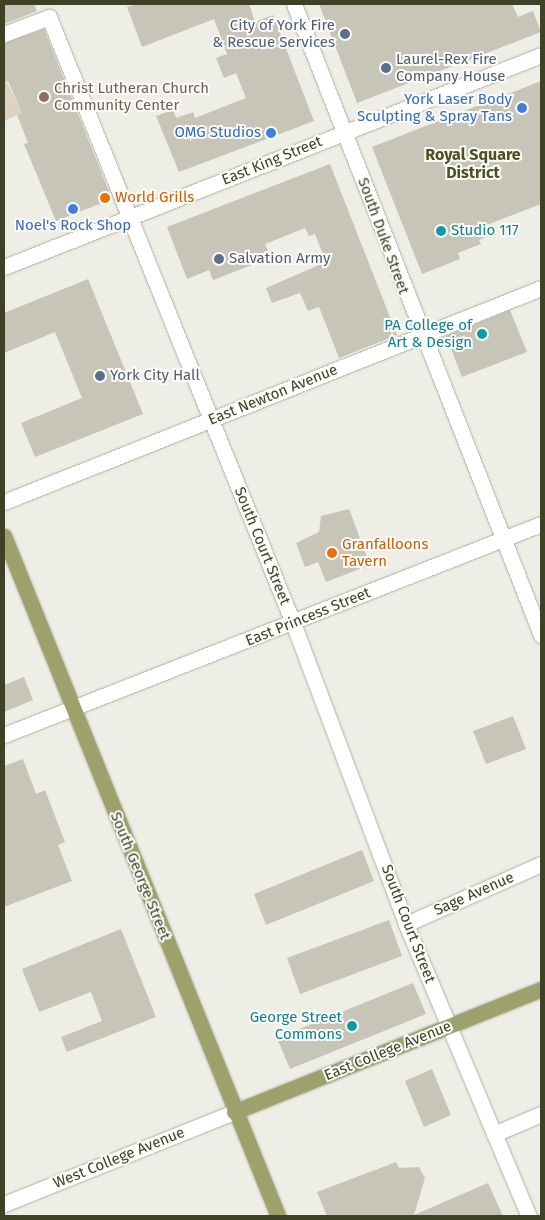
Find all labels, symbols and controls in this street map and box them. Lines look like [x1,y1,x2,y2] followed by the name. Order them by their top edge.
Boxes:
[212,16,335,51] place label: City of York Fire & Rescue Services
[339,28,351,40] marker: City of York Fire & Rescue Services
[396,50,506,85] place label: Laurel-Rex Fire Company House
[380,62,392,74] marker: Laurel-Rex Fire Company House
[54,79,209,114] place label: Christ Lutheran Church Community Center
[357,90,512,125] place label: York Laser Body Sculpting & Spray Tans
[38,91,50,103] marker: Christ Lutheran Church Community Center
[516,102,528,114] marker: York Laser Body Sculpting & Spray Tans
[174,124,261,142] place label: OMG Studios
[265,127,277,139] marker: OMG Studios
[219,133,325,189] street label: East King Street
[425,145,521,183] district label: Royal Square District
[354,175,412,297] street label: South Duke Street
[115,189,194,207] place label: World Grills
[99,192,111,204] marker: World Grills
[67,203,79,215] marker: Noel's Rock Shop
[15,217,131,235] place label: Noel's Rock Shop
[451,222,519,240] place label: Studio 117
[435,225,447,237] marker: Studio 117
[229,250,330,268] place label: Salvation Army
[213,253,225,265] marker: Salvation Army
[384,316,472,351] place label: PA College of Art & Design
[476,328,488,340] marker: PA College of Art & Design
[206,361,340,429] street label: East Newton Avenue
[110,367,200,385] place label: York City Hall
[94,370,106,382] marker: York City Hall
[230,485,294,607] street label: South Court Street
[342,535,428,570] place label: Granfalloons Tavern
[326,547,338,559] marker: Granfalloons Tavern
[243,584,373,650] street label: East Princess Street
[106,809,174,943] street label: South George Street
[377,862,439,986] street label: South Court Street
[431,868,517,920] street label: Sage Avenue
[250,1008,342,1043] place label: George Street Commons
[322,1017,454,1085] street label: East College Avenue
[346,1020,358,1032] marker: George Street Commons
[51,1123,187,1193] street label: West College Avenue

